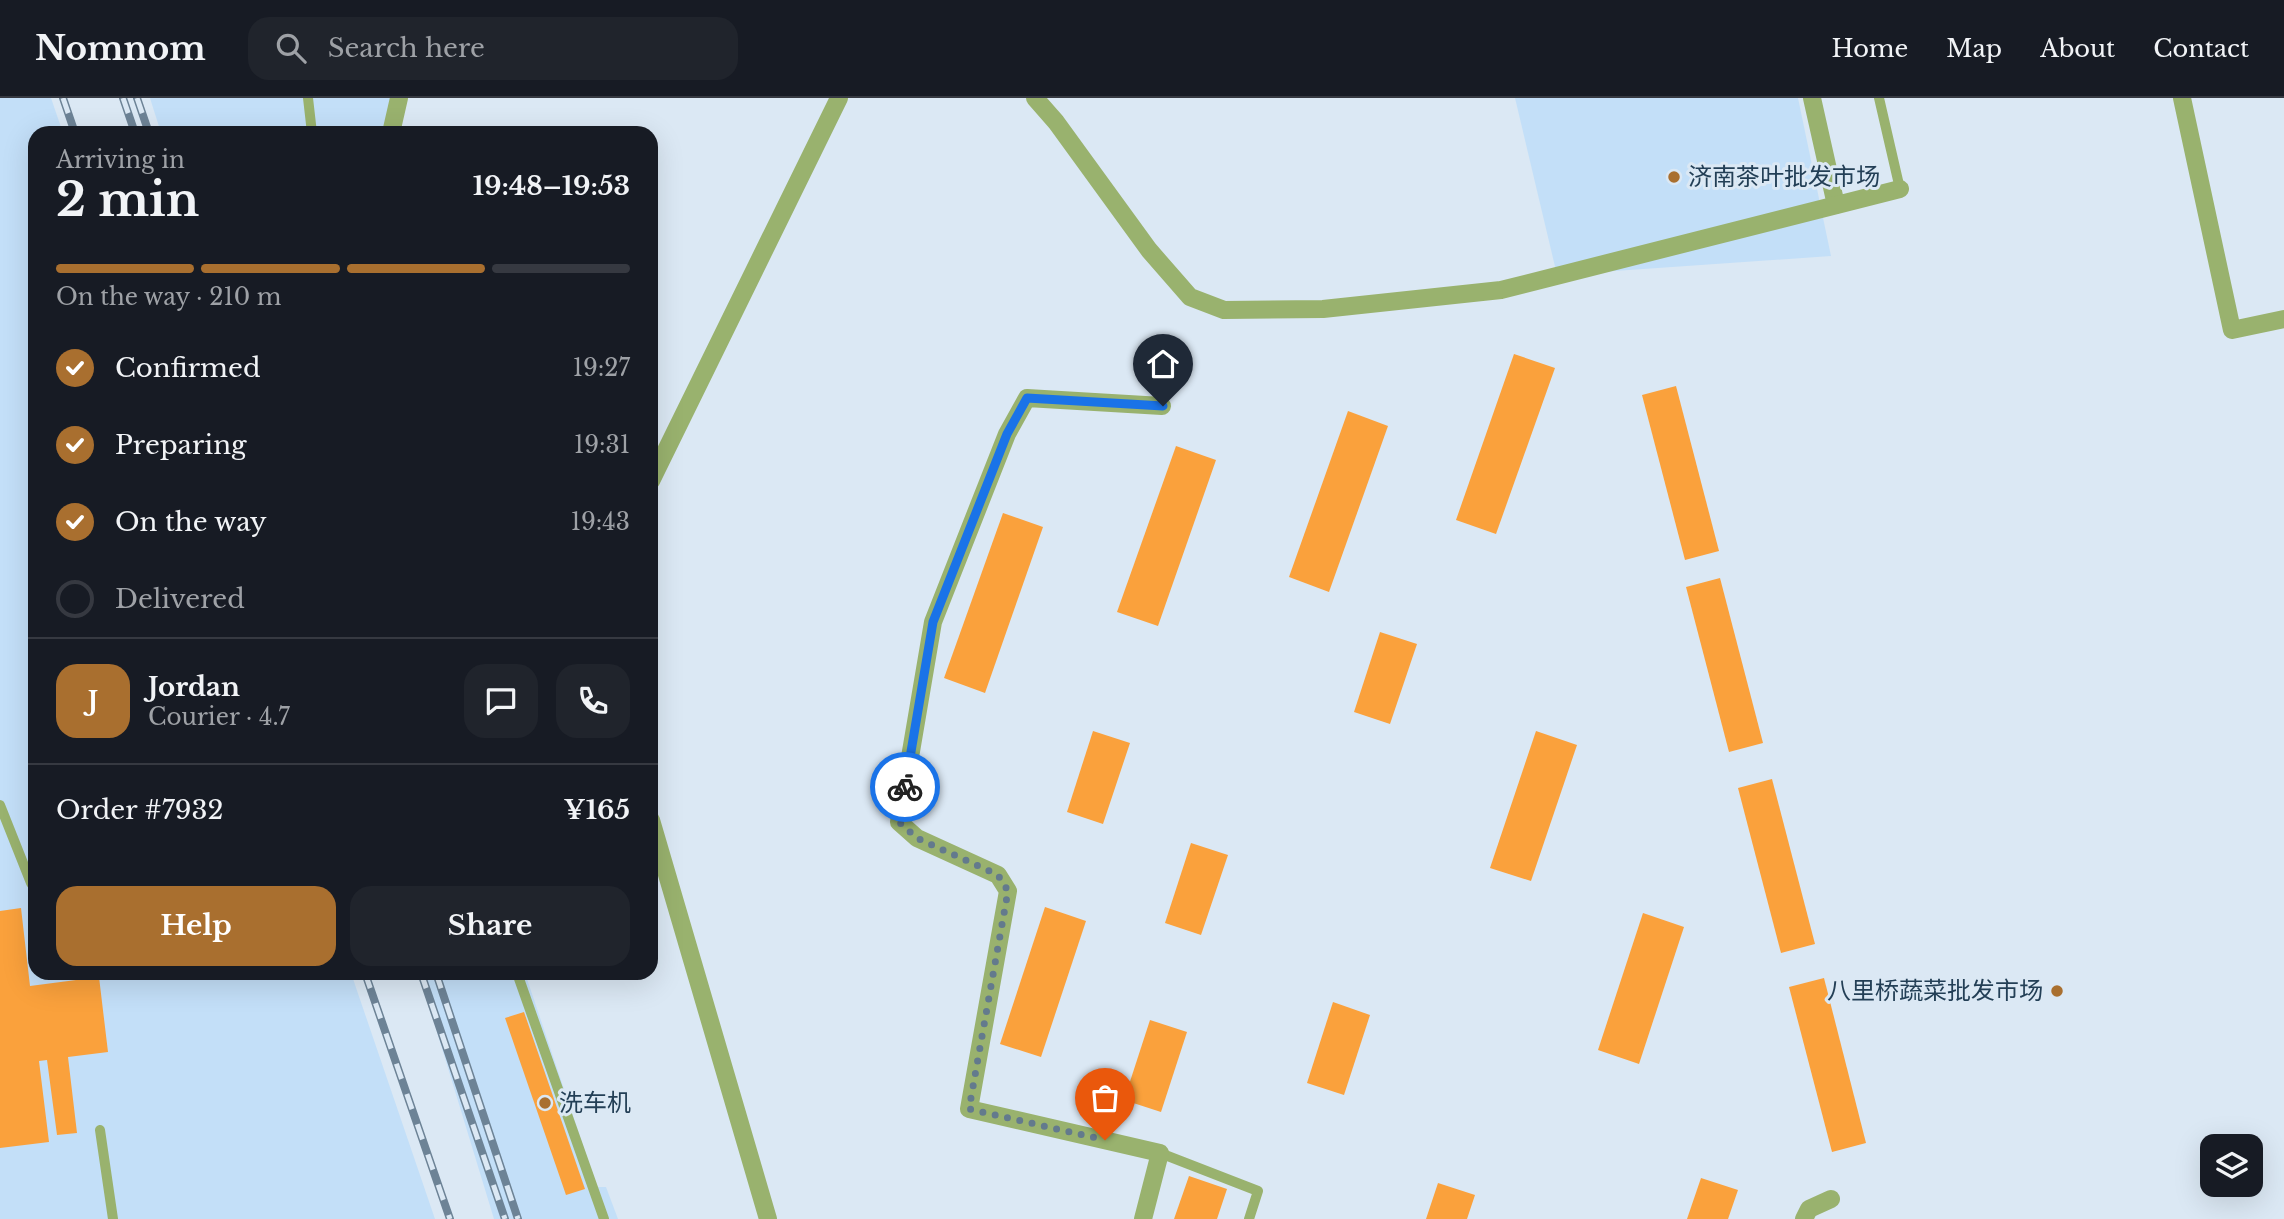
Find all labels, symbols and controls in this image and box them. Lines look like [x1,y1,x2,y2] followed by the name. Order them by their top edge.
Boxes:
[248,17,738,80] search box
[35,28,206,69] text: Nomnom
[272,29,310,67] icon: search
[328,32,485,64] text: Search here
[1832,34,1908,63] text: Home
[1946,34,2002,63] text: Map
[2040,34,2115,63] text: About
[2153,34,2249,63] text: Contact
[56,146,185,174] text: Arriving in
[1688,162,1880,191] place label: 济南茶叶批发市场
[1666,169,1682,185] marker: 济南茶叶批发市场
[473,170,630,202] text: 19:48–19:53
[56,171,199,228] text: 2 min
[56,283,281,311] text: On the way · 210 m
[1133,334,1193,406] pin
[1144,345,1182,383] icon: home
[56,349,94,387] icon: check
[115,352,260,384] text: Confirmed
[573,354,630,382] text: 19:27
[56,426,94,464] icon: check
[115,429,247,461] text: Preparing
[574,431,630,459] text: 19:31
[56,503,94,541] icon: check
[115,506,267,538] text: On the way
[571,508,630,536] text: 19:43
[115,583,245,615] text: Delivered
[464,664,538,738] button: chat
[556,664,630,738] button: phone
[148,671,240,703] text: Jordan
[88,685,98,717] text: J
[148,703,290,731] text: Courier · 4.7
[870,752,940,822] courier
[886,768,924,806] icon: bike
[56,794,224,826] text: Order #7932
[564,794,630,826] text: ¥165
[56,886,336,966] button: Help
[350,886,630,966] button: Share
[1827,976,2043,1005] place label: 八里桥蔬菜批发市场
[2049,983,2065,999] marker: 八里桥蔬菜批发市场
[1075,1068,1135,1140] pin
[1086,1079,1124,1117] icon: bag
[559,1088,631,1117] place label: 洗车机
[537,1095,553,1111] marker: 洗车机
[2200,1134,2263,1197] map controls
[2200,1134,2263,1197] button: layers

